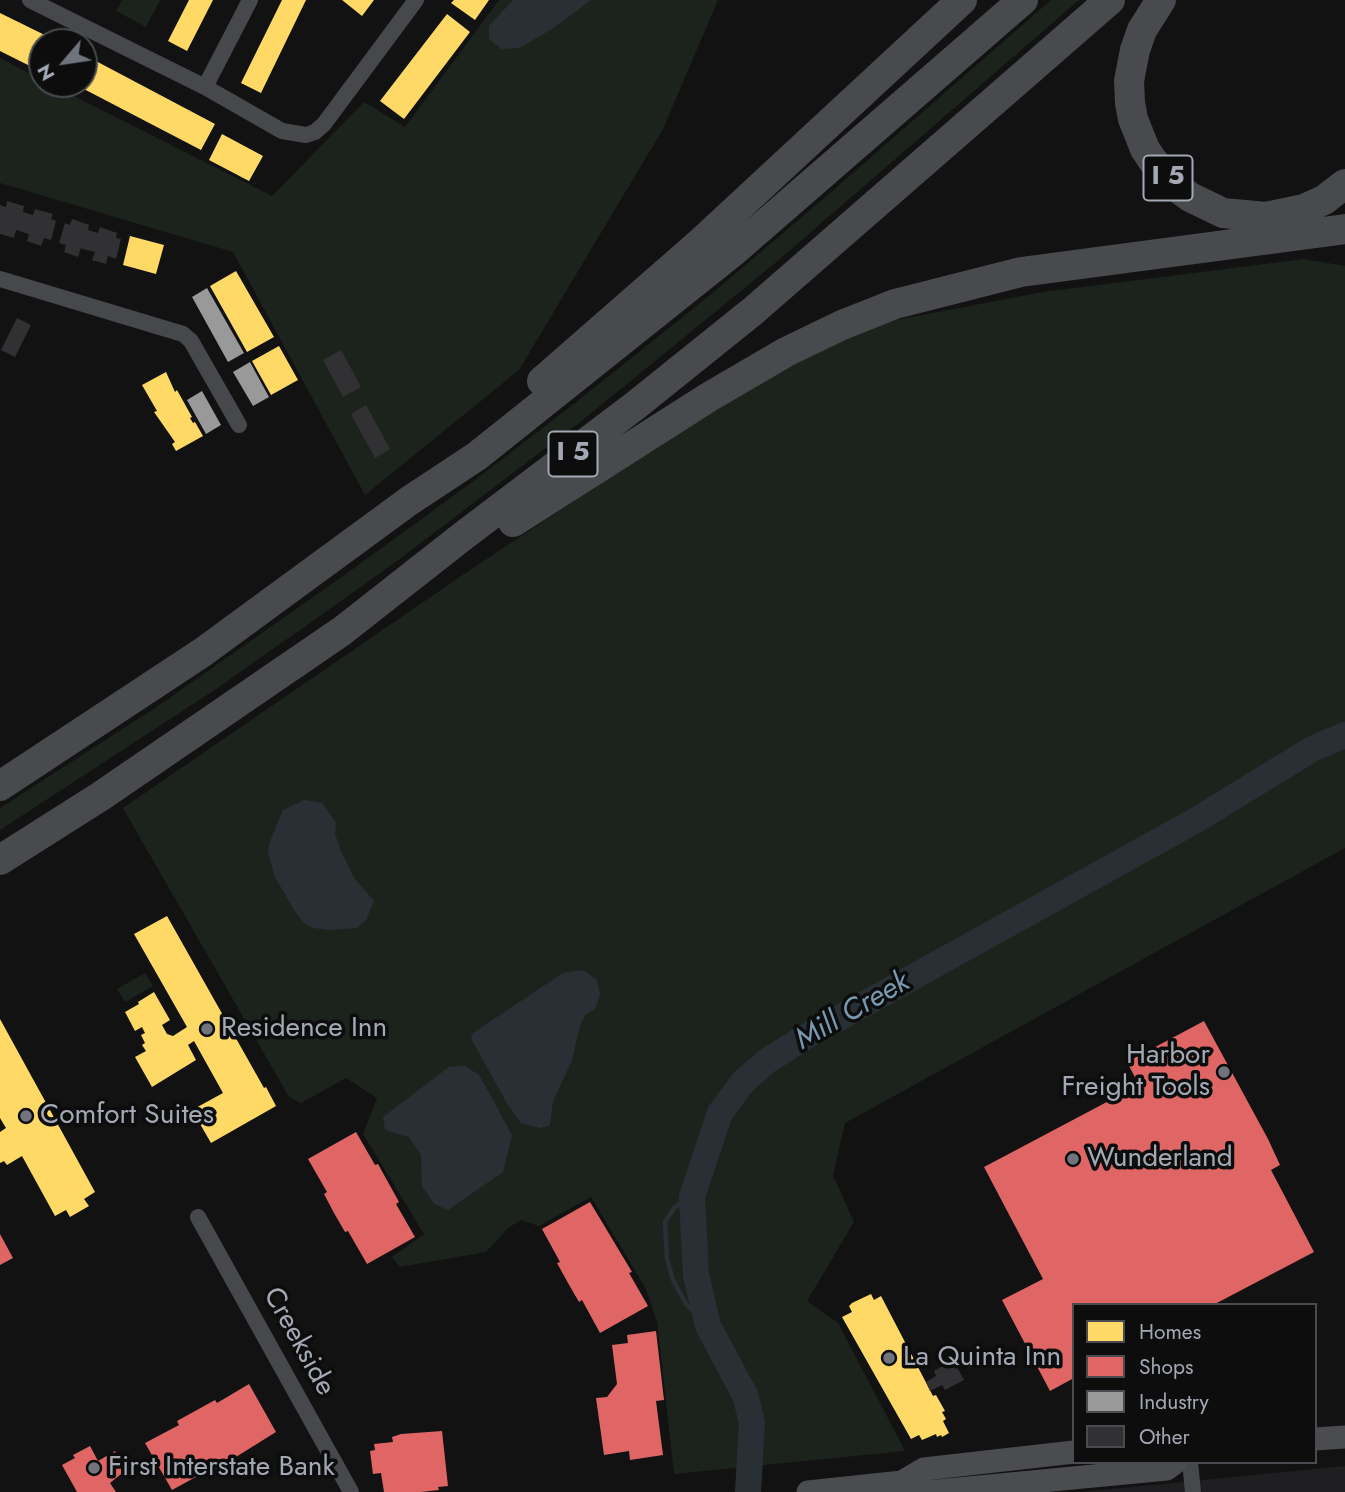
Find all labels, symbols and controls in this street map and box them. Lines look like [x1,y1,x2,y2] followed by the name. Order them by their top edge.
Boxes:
[28,28,98,98] north arrow
[30,59,61,86] text: N
[1144,155,1192,200] road number: I 5
[548,432,598,476] road number: I 5
[790,965,916,1059] water label: Mill Creek
[221,1012,387,1046] place label: Residence Inn
[199,1021,215,1037] marker: Residence Inn
[1061,1039,1210,1105] place label: Harbor Freight Tools
[1216,1064,1232,1080] marker: Harbor Freight Tools
[40,1099,214,1133] place label: Comfort Suites
[18,1108,34,1124] marker: Comfort Suites
[1087,1142,1233,1176] place label: Wunderland
[1065,1151,1081,1167] marker: Wunderland
[255,1282,341,1402] street label: Creekside
[1072,1303,1317,1464] legend
[1139,1317,1201,1347] text: Homes
[903,1341,1061,1375] place label: La Quinta Inn
[881,1350,897,1366] marker: La Quinta Inn
[1139,1352,1193,1382] text: Shops
[1139,1387,1209,1417] text: Industry
[1139,1422,1190,1452] text: Other
[108,1451,335,1485] place label: First Interstate Bank
[86,1460,102,1476] marker: First Interstate Bank

